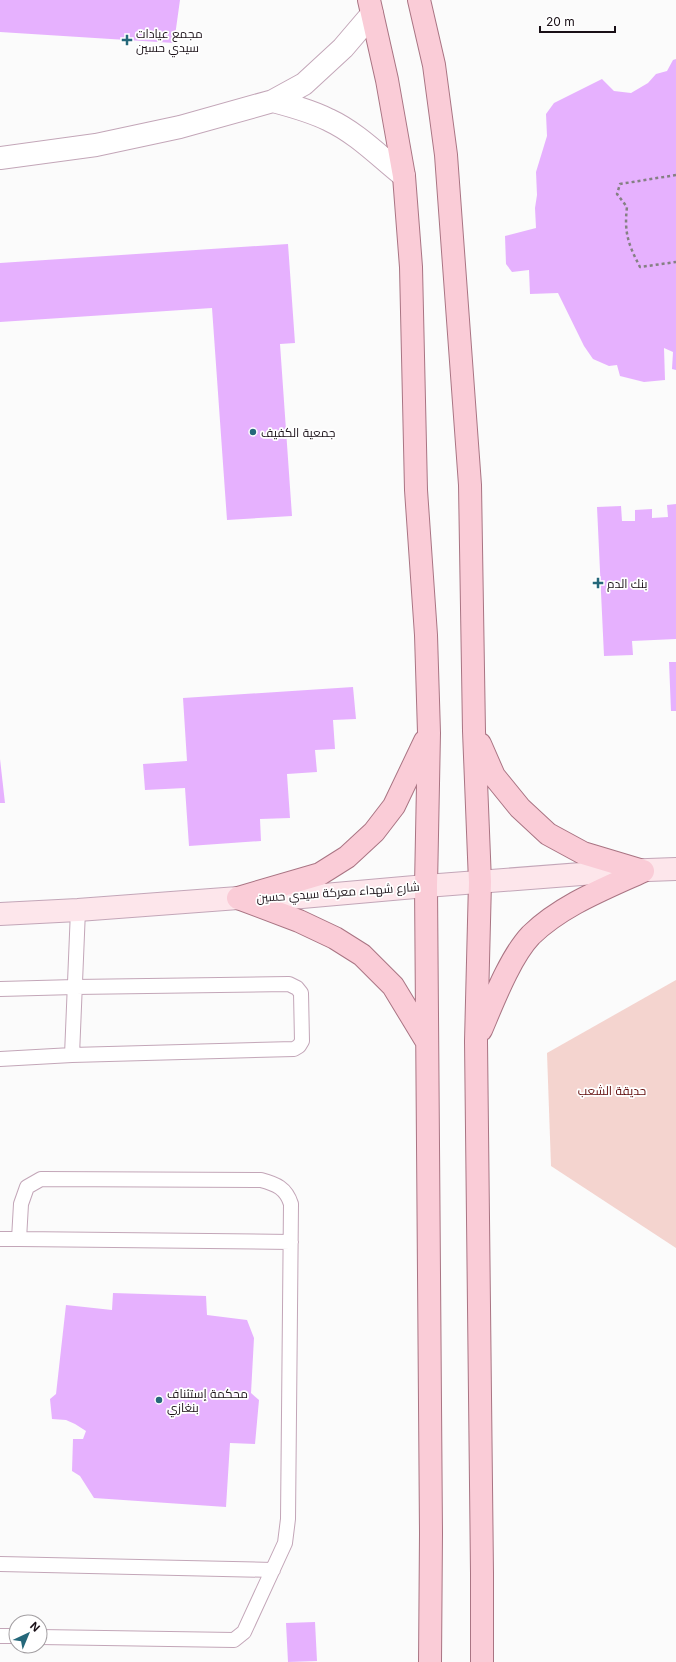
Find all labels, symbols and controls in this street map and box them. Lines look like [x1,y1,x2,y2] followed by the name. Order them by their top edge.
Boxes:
[540,8,615,34] scale bar
[546,14,575,29] text: 20 m
[136,26,203,58] place label: مجمع عيادات سيدي حسين
[121,34,133,46] marker: مجمع عيادات سيدي حسين
[261,425,336,440] place label: جمعية الكفيف
[248,427,258,437] marker: جمعية الكفيف
[607,576,647,592] place label: بنك الدم
[592,577,604,589] marker: بنك الدم
[256,879,420,908] street label: شارع شهداء معركة سيدي حسين
[578,1083,646,1098] park label: حديقة الشعب
[167,1386,248,1418] place label: محكمة إستئناف بنغازي
[154,1395,164,1405] marker: محكمة إستئناف بنغازي
[8,1614,48,1654] north arrow
[27,1619,43,1635] text: N

